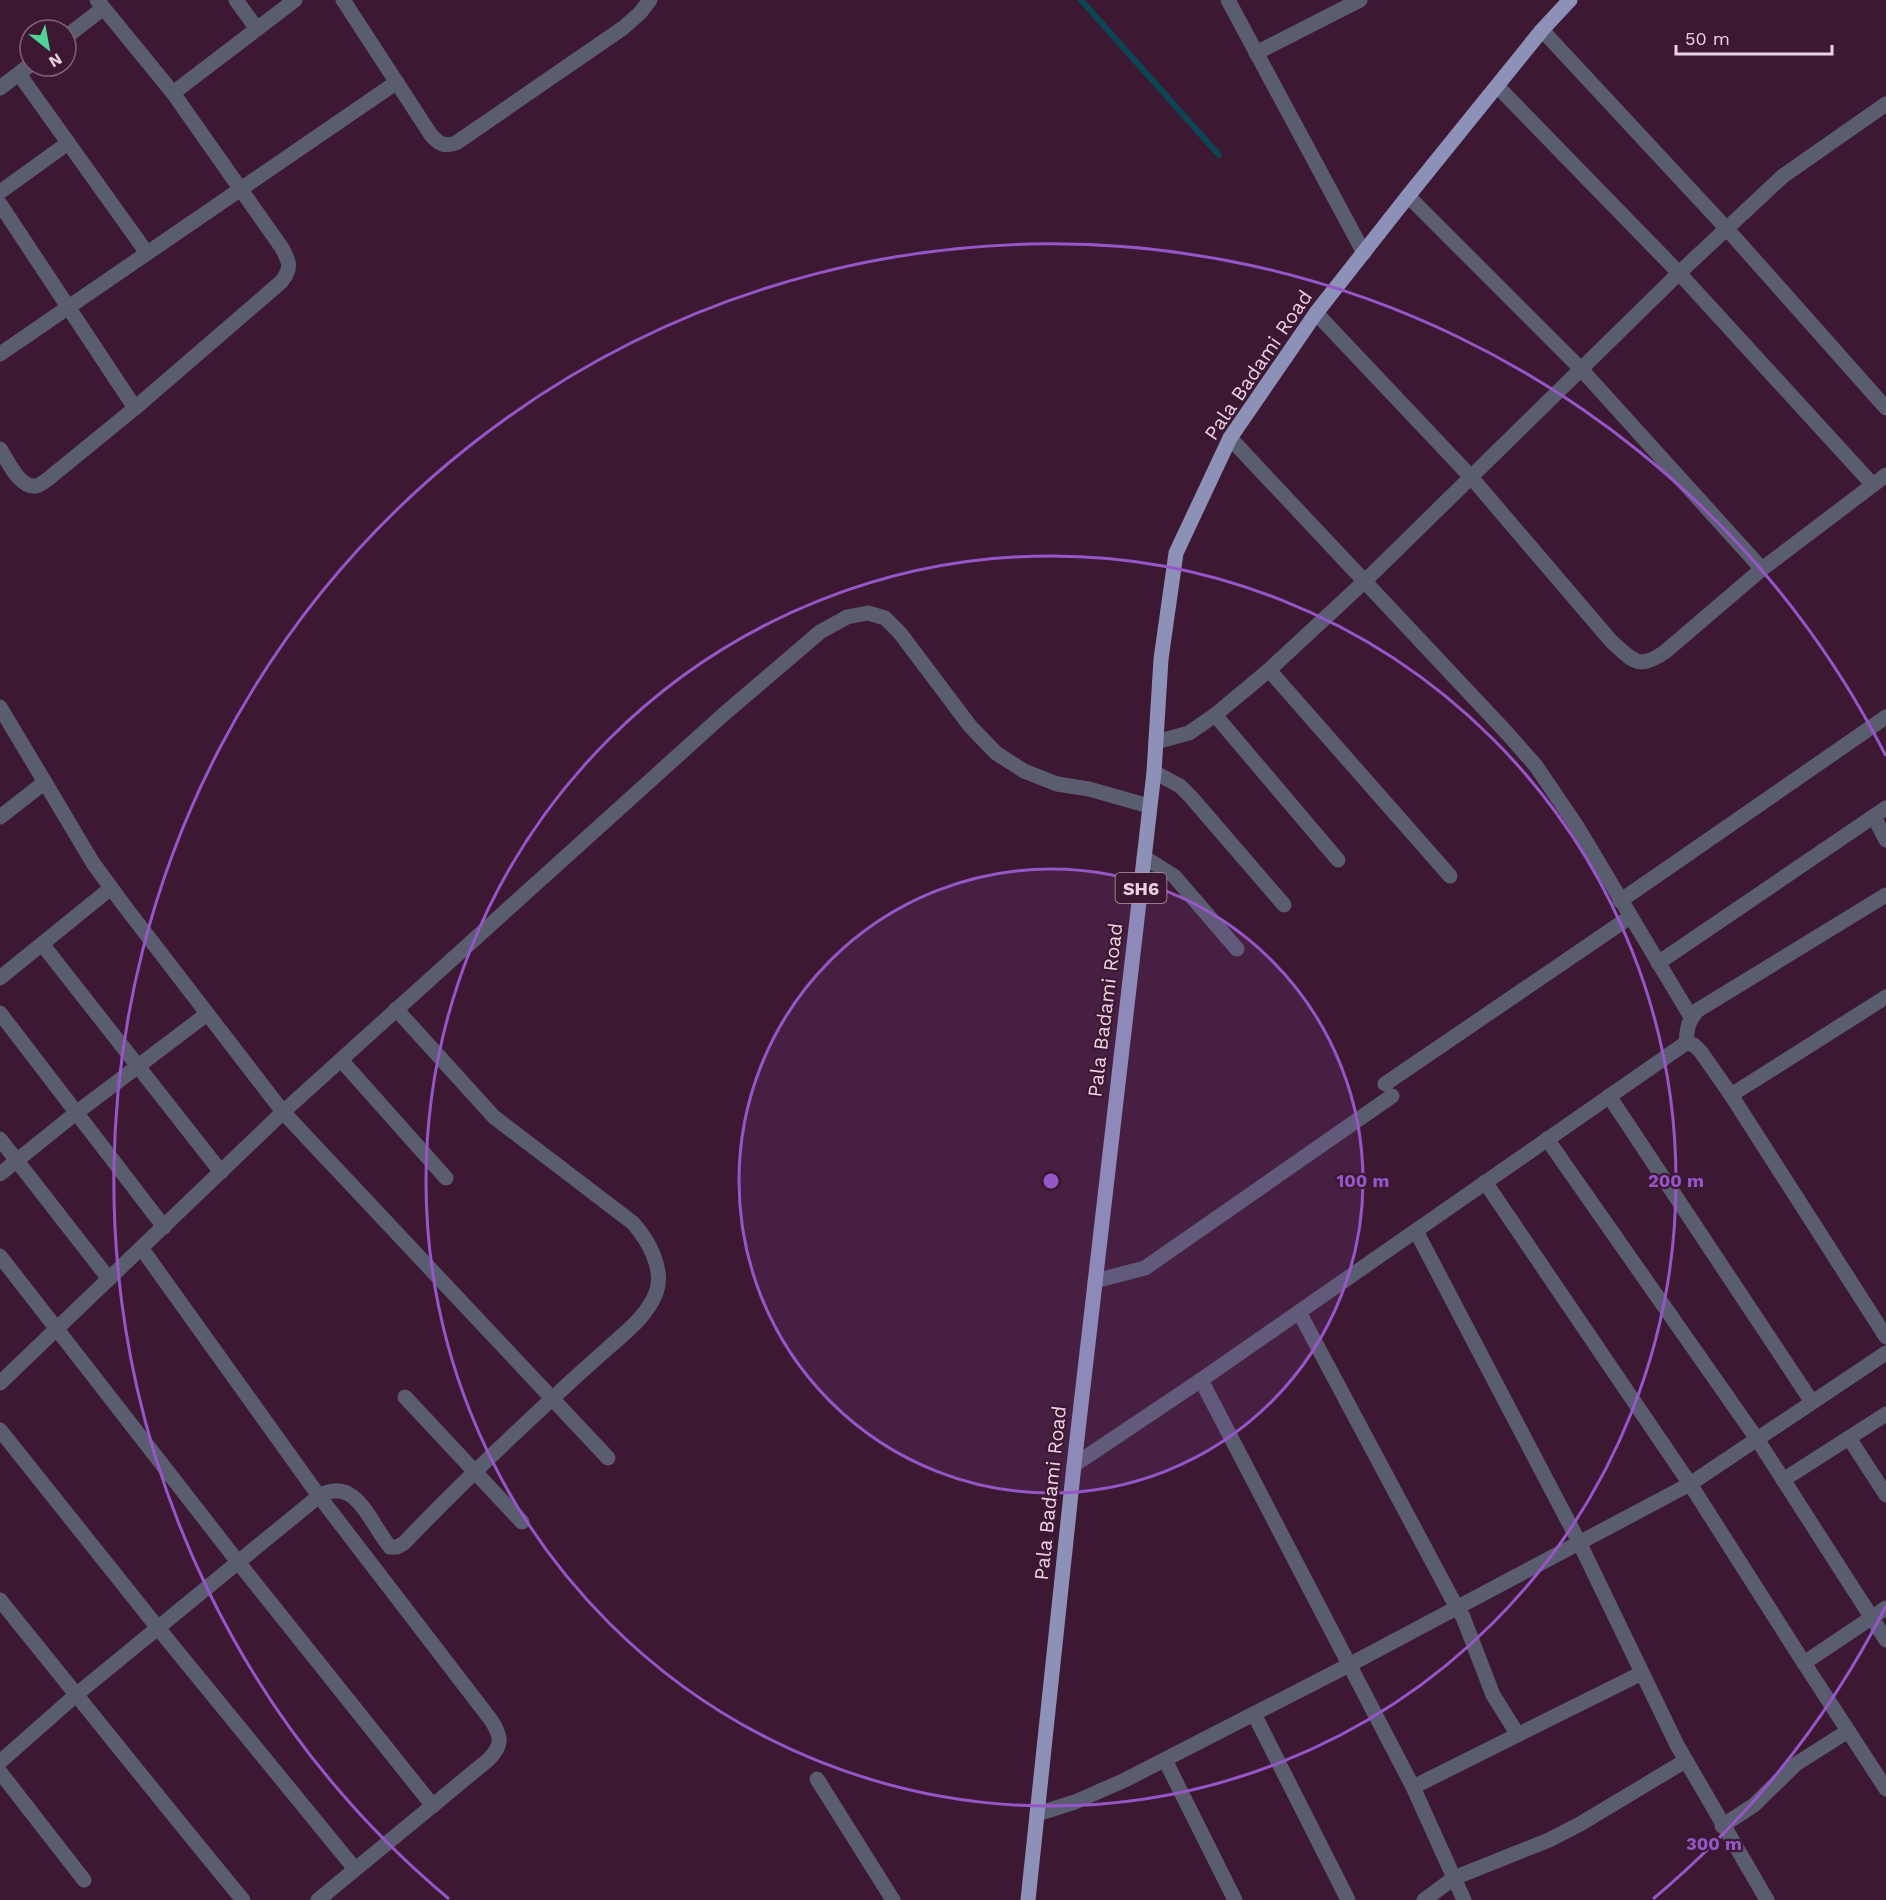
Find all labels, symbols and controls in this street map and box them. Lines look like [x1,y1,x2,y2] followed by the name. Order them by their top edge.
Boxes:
[18,18,78,78] north arrow
[1676,18,1832,56] scale bar
[1685,28,1730,49] text: 50 m
[45,49,65,72] text: N
[1199,286,1317,444] street label: Pala Badami Road
[1116,873,1166,903] road number: SH6
[1082,921,1128,1099] street label: Pala Badami Road
[1336,1170,1390,1191] text: 100 m
[1648,1170,1704,1191] text: 200 m
[1041,1171,1061,1191] centre of rings
[1029,1404,1071,1582] street label: Pala Badami Road
[1686,1833,1742,1854] text: 300 m

